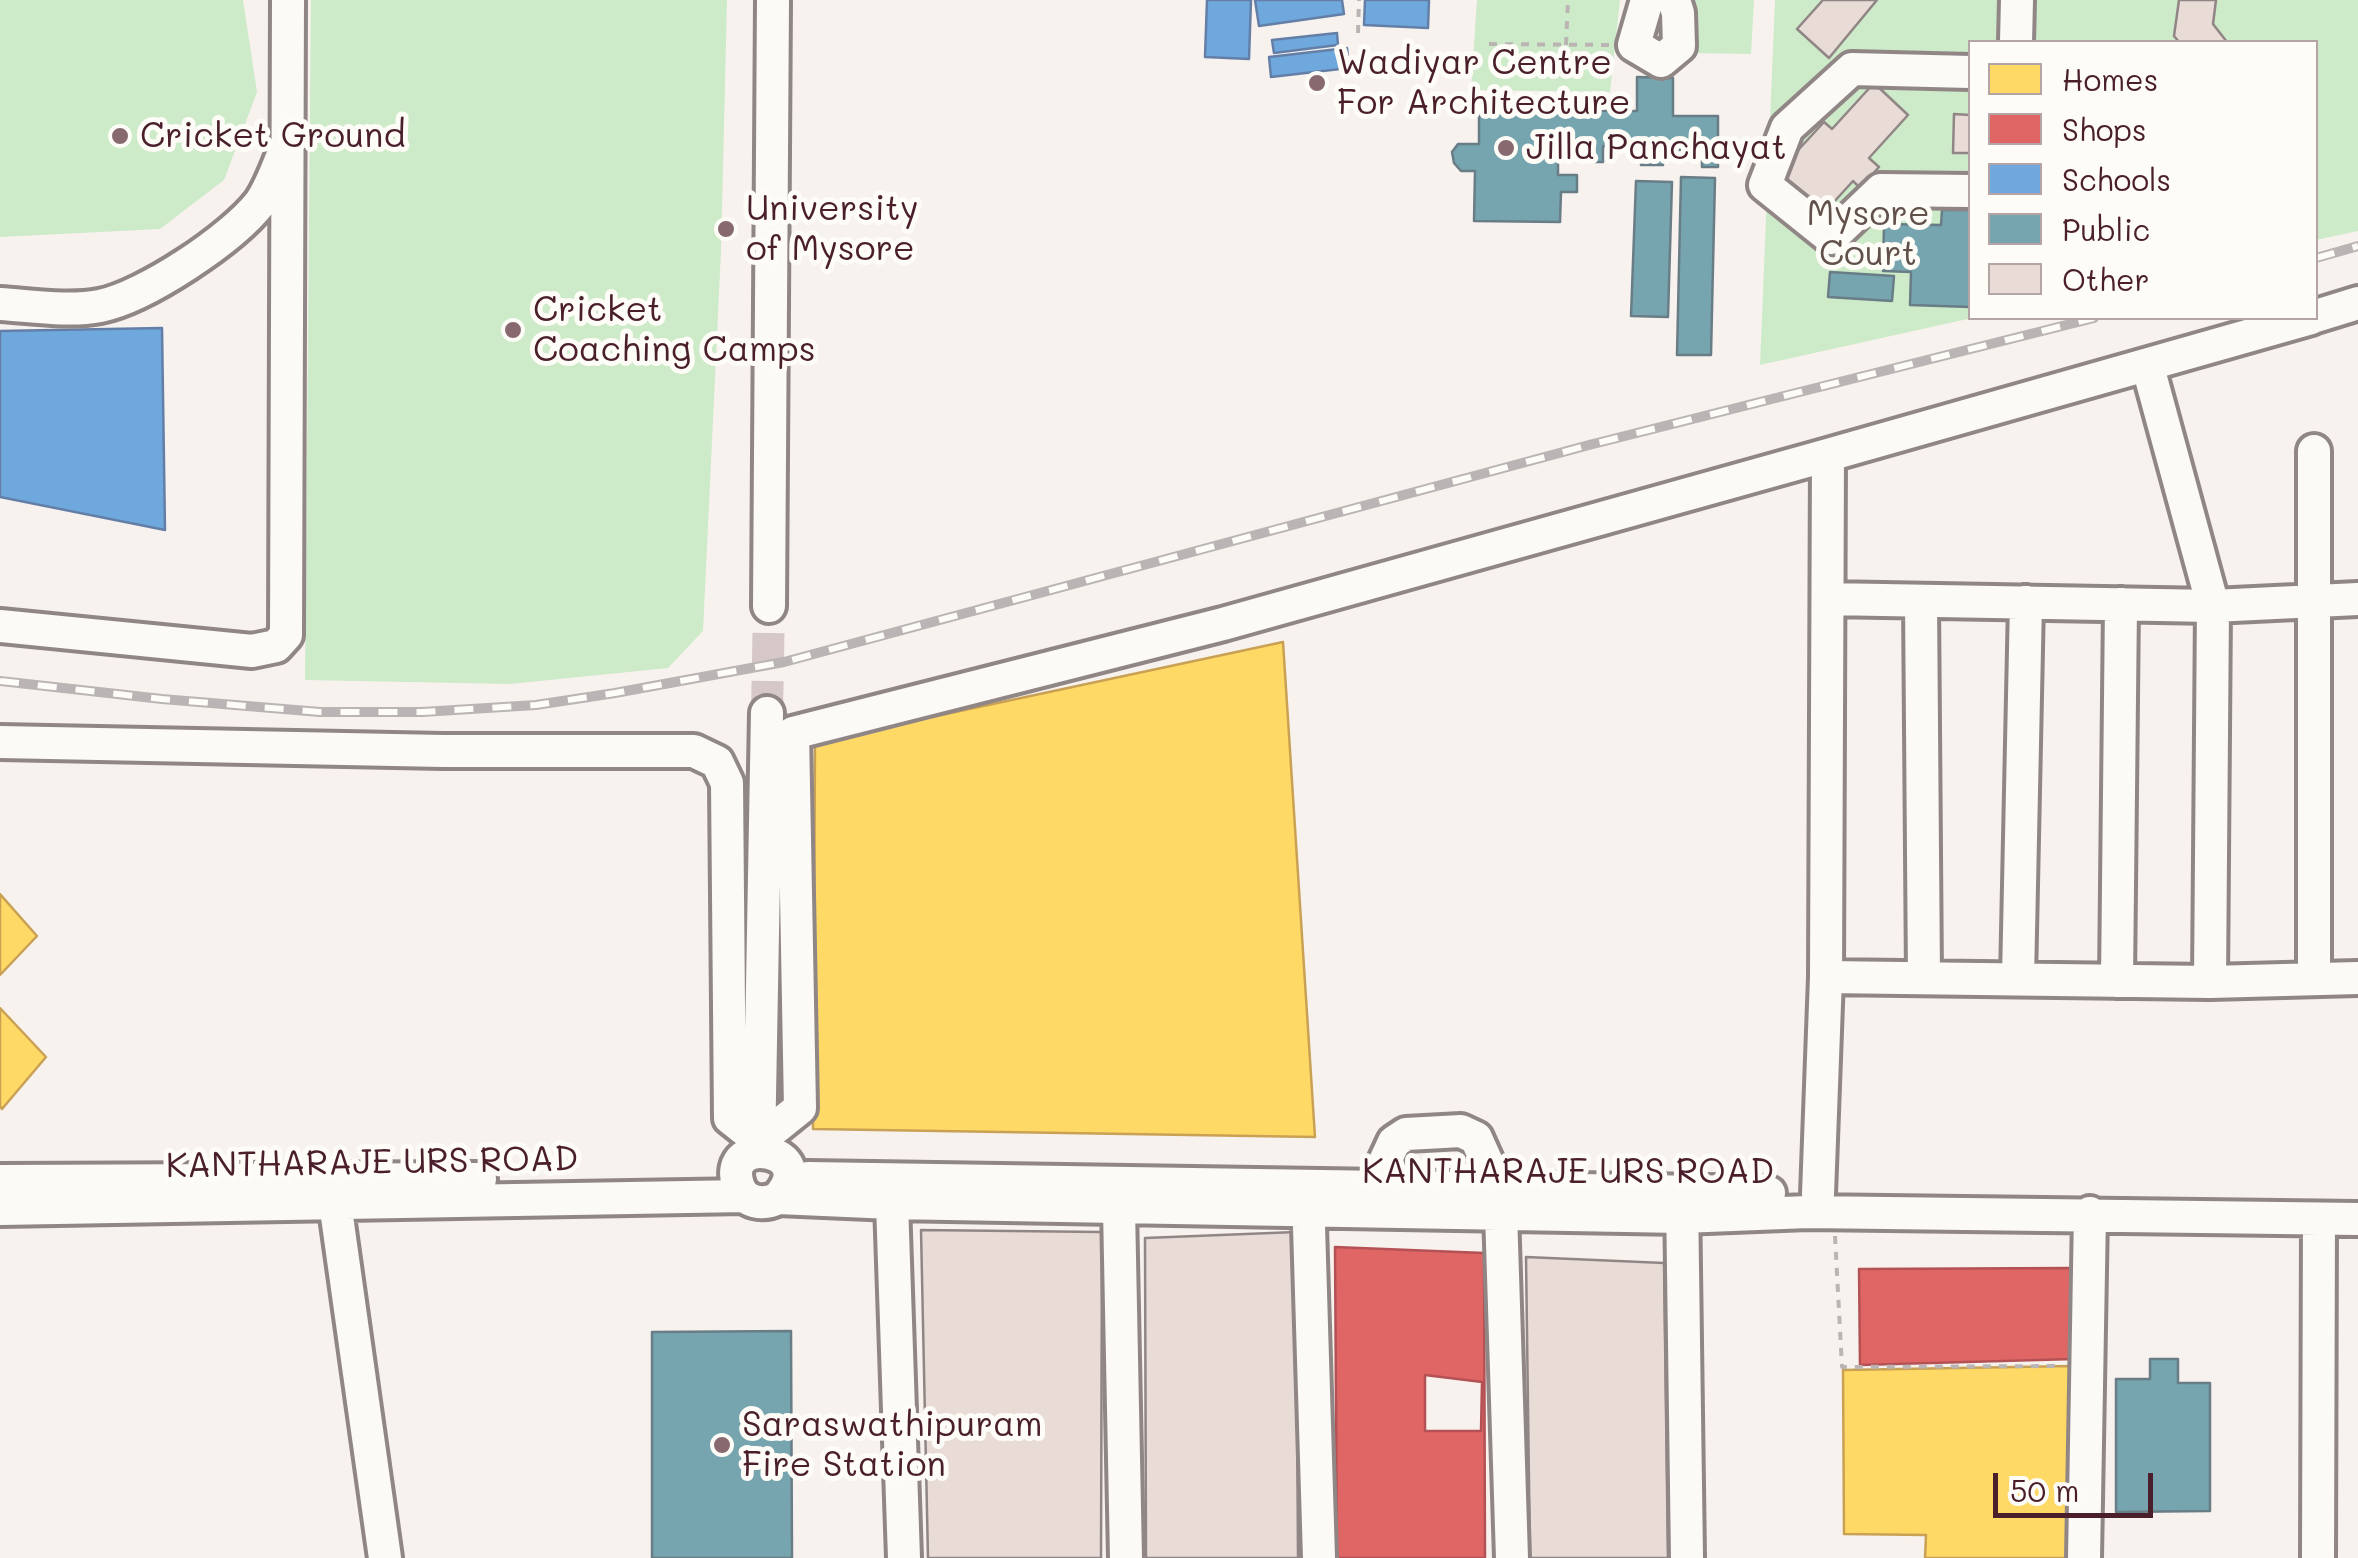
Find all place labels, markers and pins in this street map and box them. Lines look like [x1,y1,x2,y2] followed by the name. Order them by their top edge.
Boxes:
[1337,42,1630,124] place label: Wadiyar Centre For Architecture
[1306,72,1328,94] marker: Wadiyar Centre For Architecture
[140,115,406,157] place label: Cricket Ground
[109,125,131,147] marker: Cricket Ground
[1526,127,1787,169] place label: Jilla Panchayat
[1495,137,1517,159] marker: Jilla Panchayat
[746,188,919,270] place label: University of Mysore
[715,218,737,240] marker: University of Mysore
[533,289,816,371] place label: Cricket Coaching Camps
[502,319,524,341] marker: Cricket Coaching Camps
[742,1404,1043,1486] place label: Saraswathipuram Fire Station
[711,1434,733,1456] marker: Saraswathipuram Fire Station

